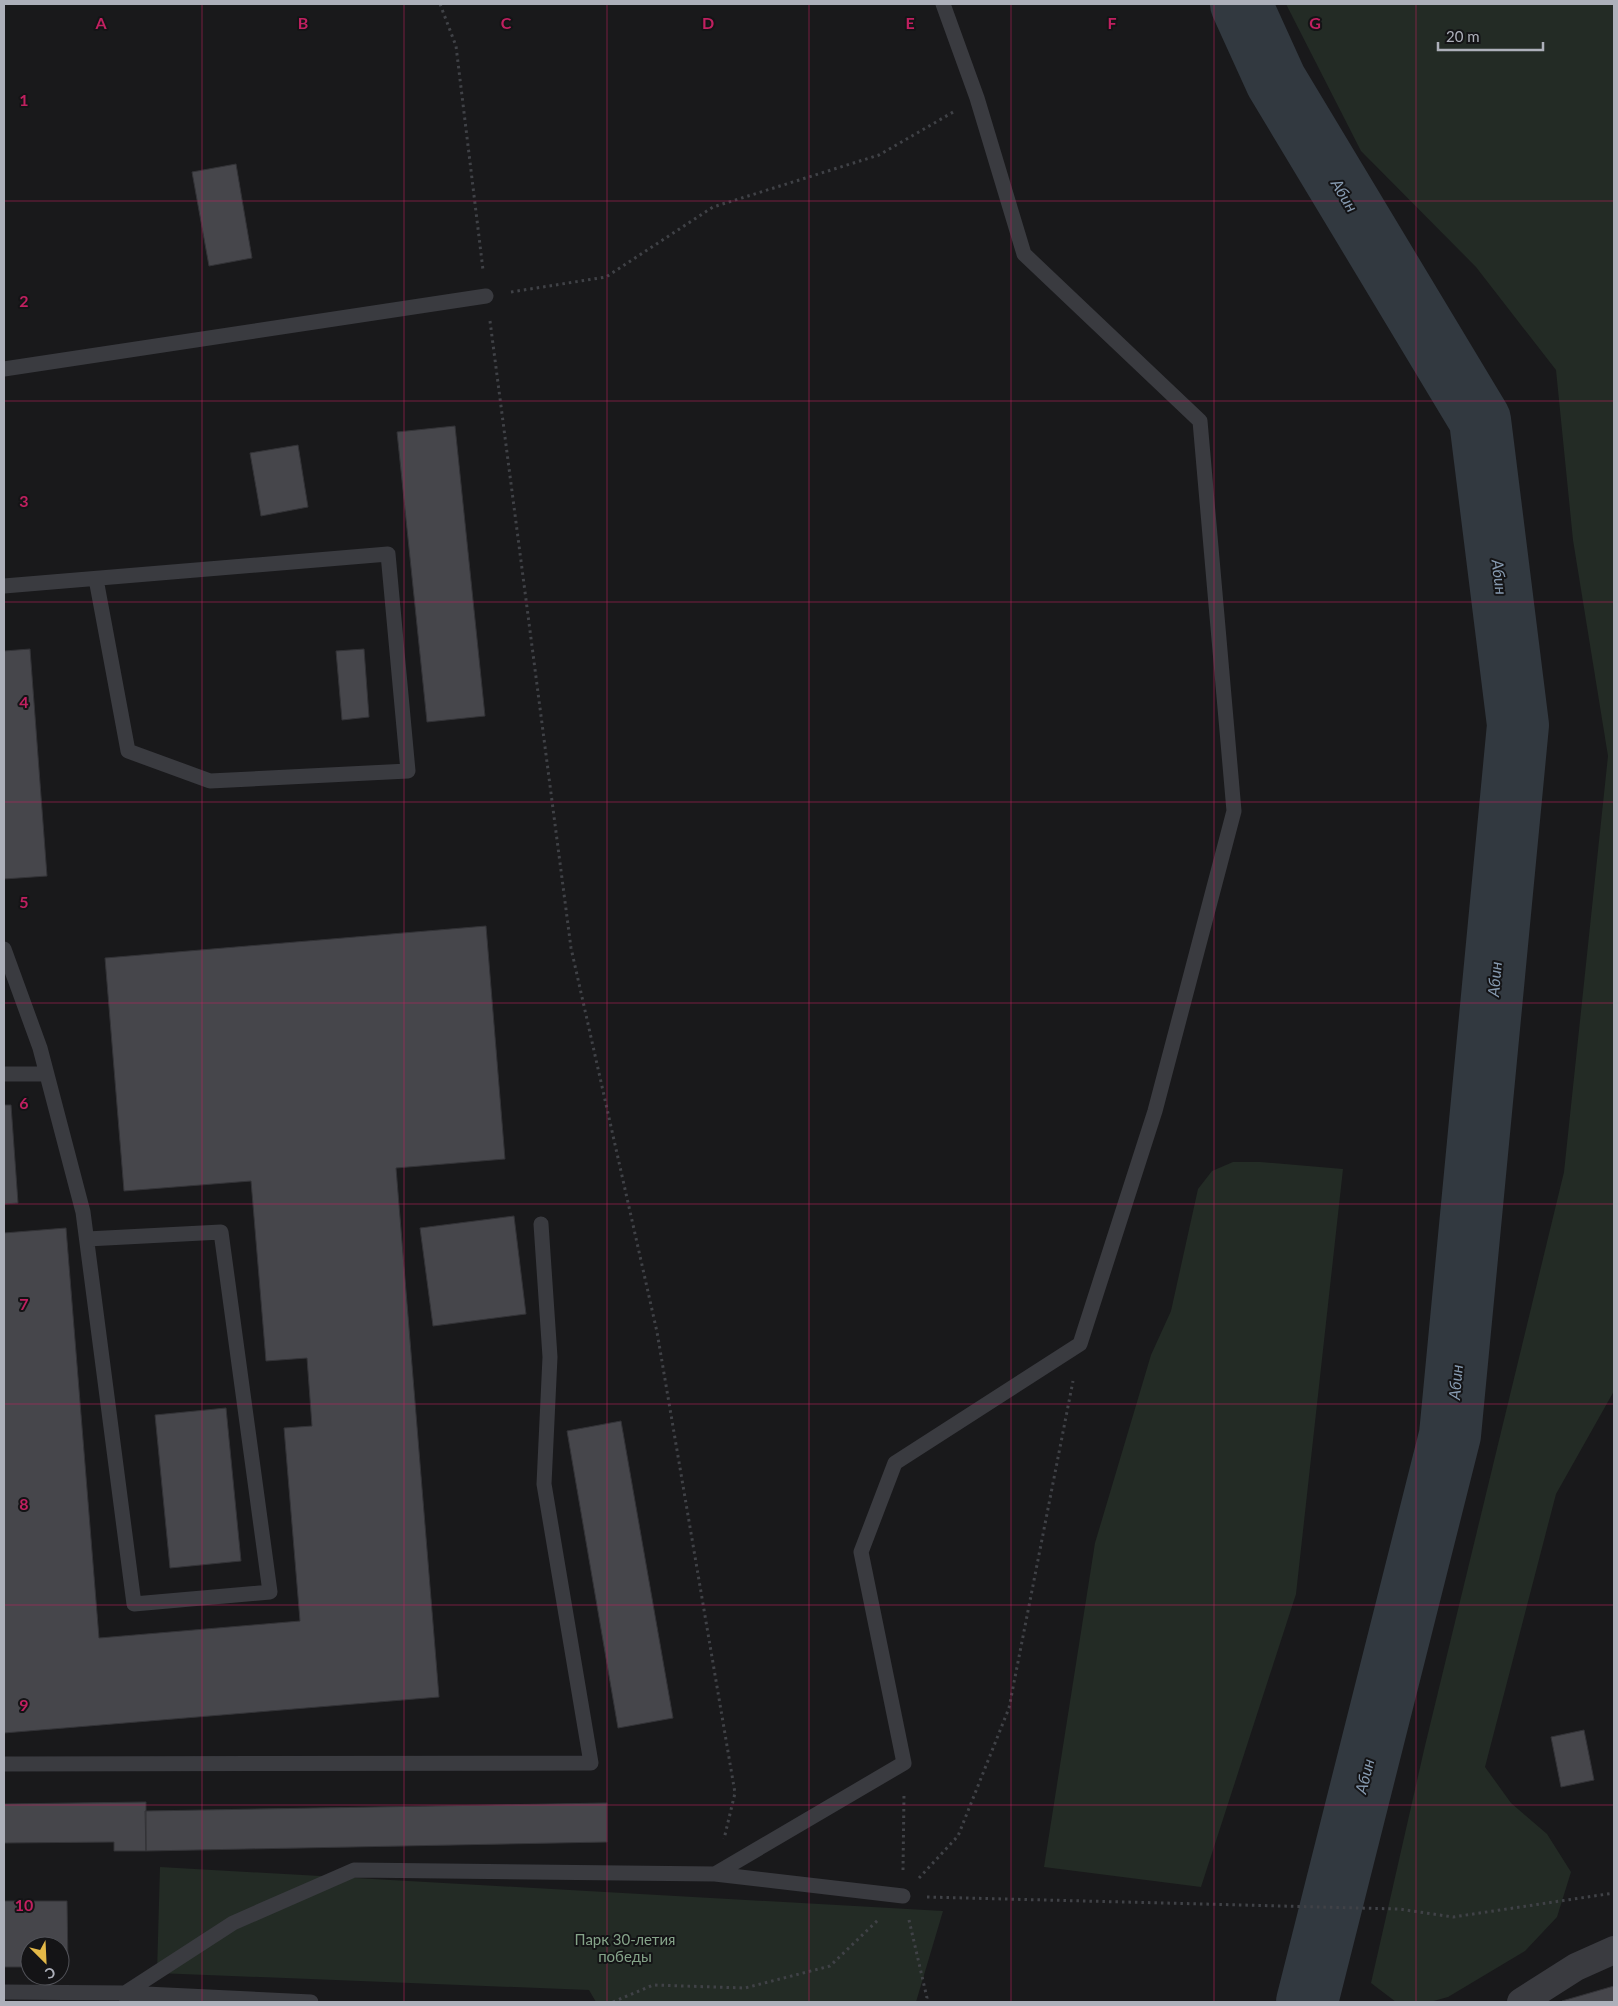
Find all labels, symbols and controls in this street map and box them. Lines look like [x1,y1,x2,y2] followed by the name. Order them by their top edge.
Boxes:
[94,13,107,32] text: A
[298,13,308,32] text: B
[501,13,512,32] text: C
[702,13,714,32] text: D
[905,13,915,32] text: E
[1107,13,1117,32] text: F
[1309,13,1321,32] text: G
[1438,20,1543,52] scale bar
[1446,27,1480,45] text: 20 m
[19,90,29,109] text: 1
[1327,174,1362,215] water label: Абин
[19,291,29,310] text: 2
[19,491,29,510] text: 3
[1488,557,1512,596] water label: Абин
[19,692,29,711] text: 4
[19,892,29,911] text: 5
[1483,961,1505,998] water label: Абин
[19,1093,29,1112] text: 6
[19,1294,29,1313] text: 7
[1444,1364,1466,1401] water label: Абин
[19,1494,29,1513] text: 8
[19,1695,29,1714] text: 9
[1350,1757,1377,1796] water label: Абин
[15,1895,33,1914] text: 10
[575,1930,675,1965] park label: Парк 30-летия победы
[20,1936,70,1986] north arrow
[42,1964,58,1983] text: С

